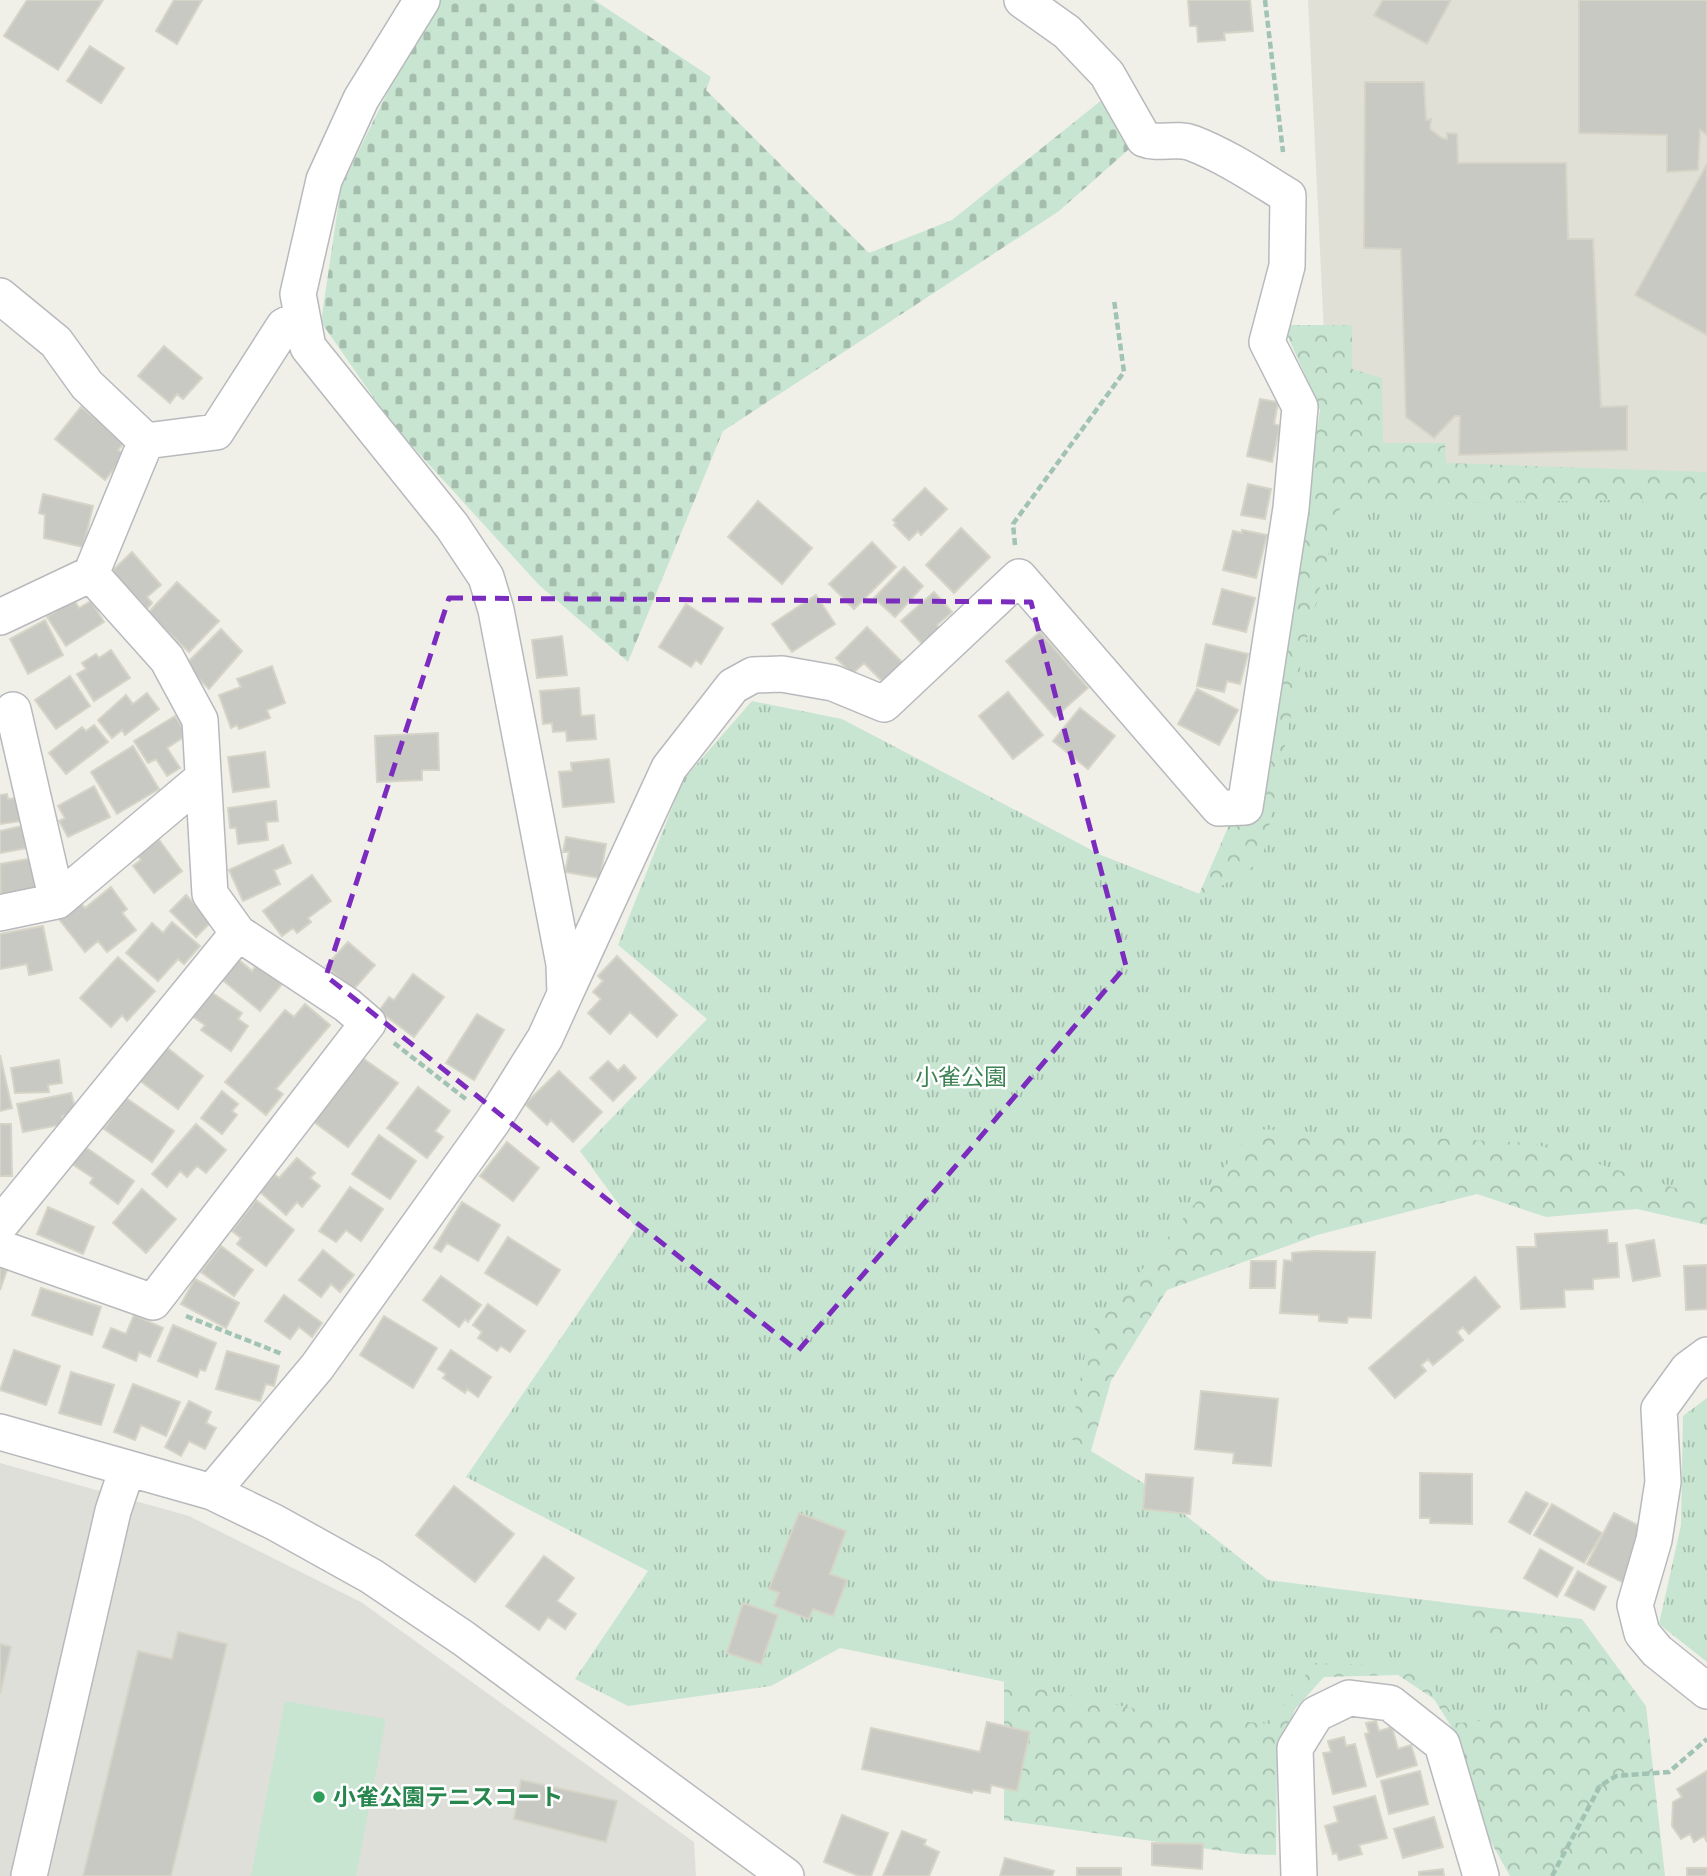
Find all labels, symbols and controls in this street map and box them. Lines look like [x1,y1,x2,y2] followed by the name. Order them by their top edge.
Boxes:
[915,1062,1007,1091] park label: 小雀公園
[333,1782,563,1811] place label: 小雀公園テニスコート
[311,1789,327,1805] marker: 小雀公園テニスコート

